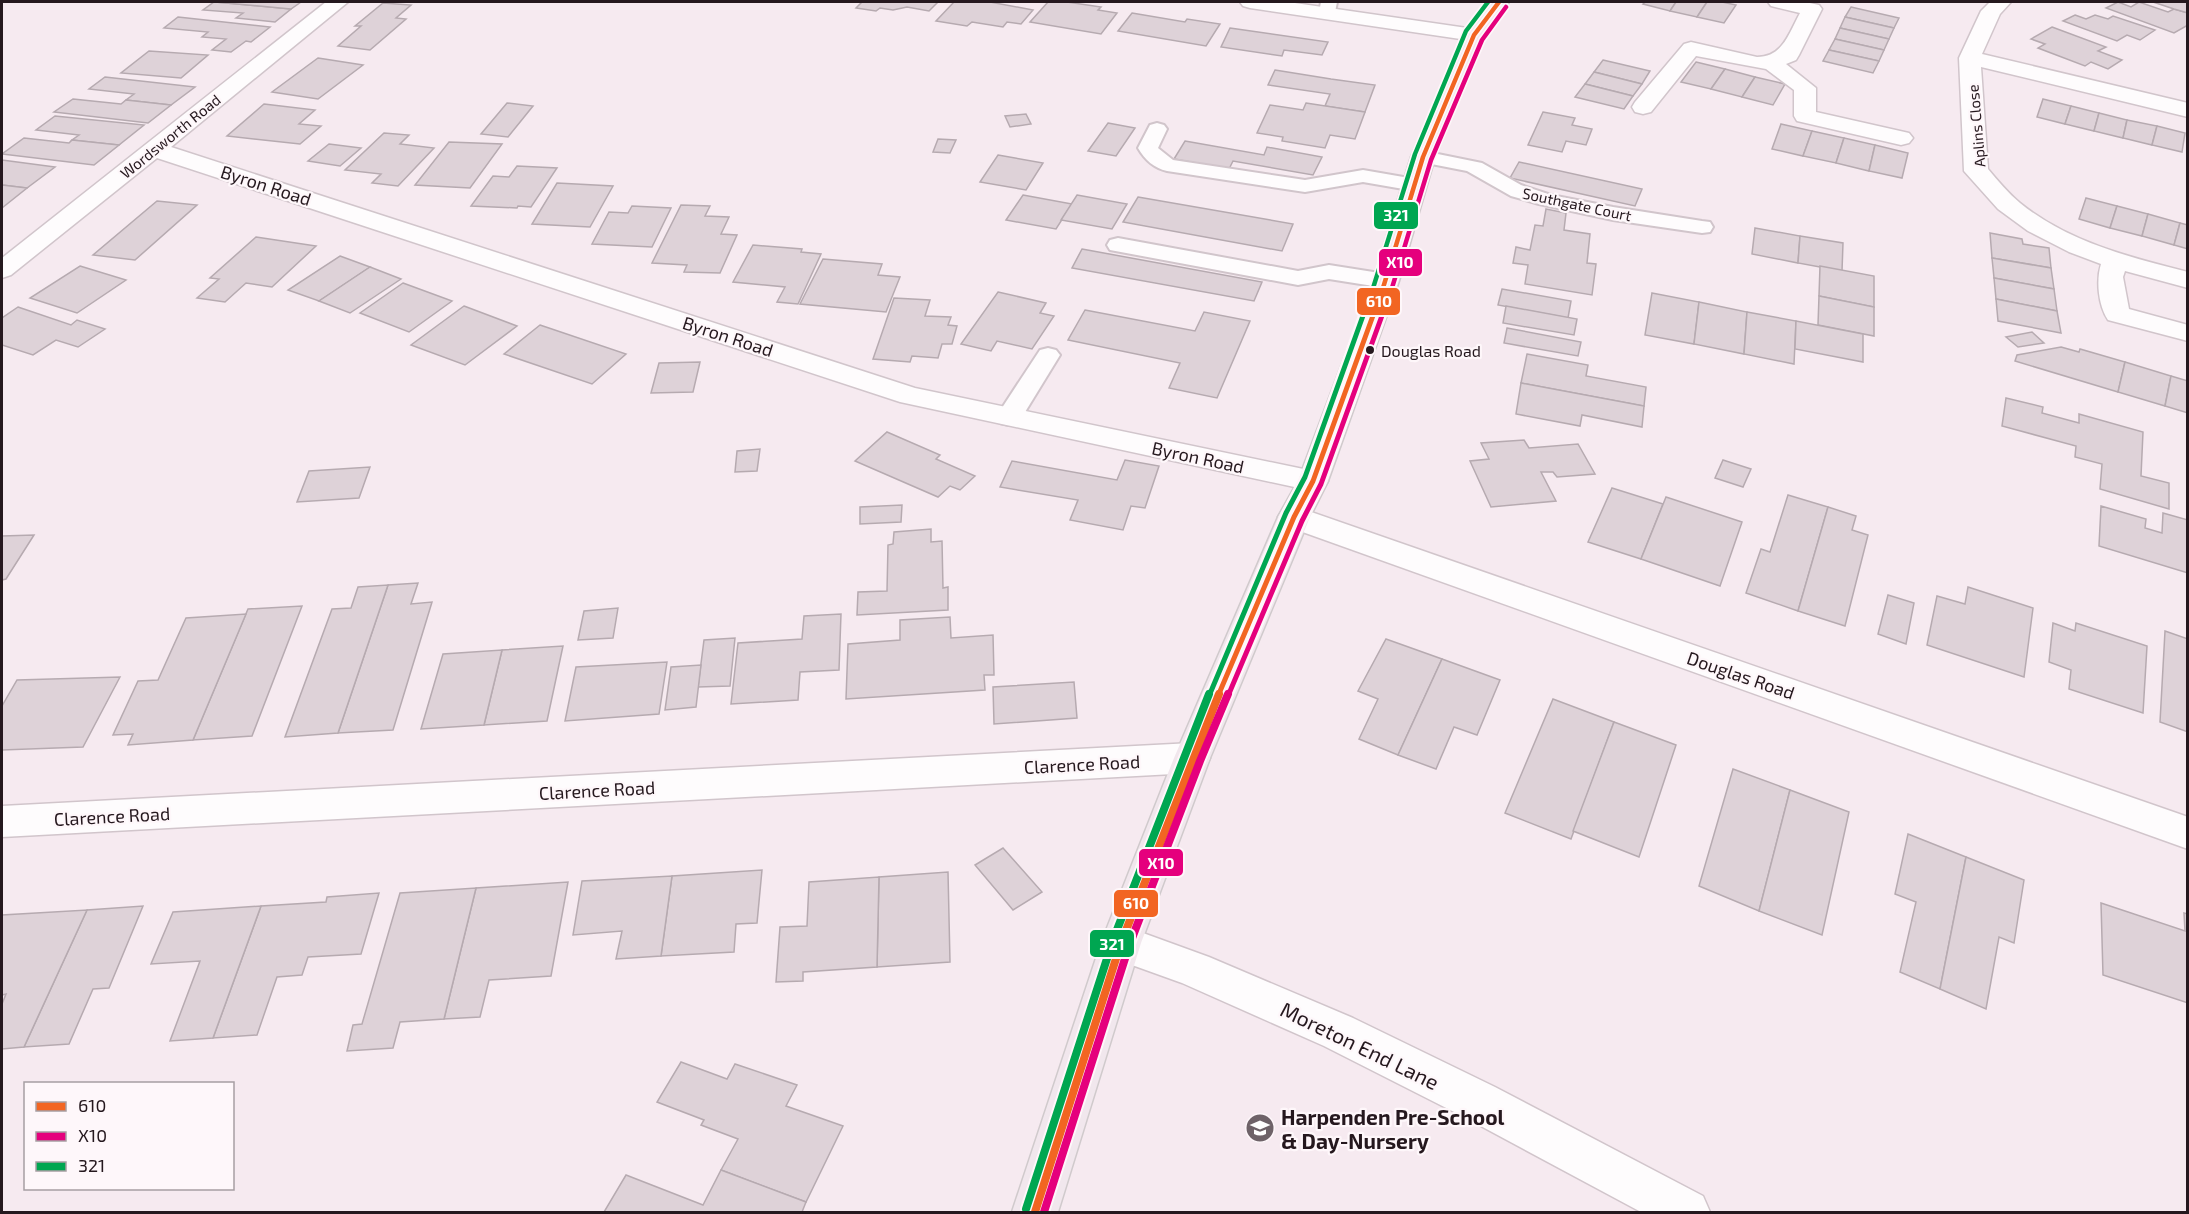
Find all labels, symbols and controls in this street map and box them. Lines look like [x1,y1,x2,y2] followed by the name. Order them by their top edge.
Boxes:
[1963,84,1989,168] street label: Aplins Close
[116,90,224,182] street label: Wordsworth Road
[218,160,314,210] street label: Byron Road
[1521,184,1633,224] street label: Southgate Court
[1373,201,1419,230] line badge: 321
[1383,205,1409,224] text: 321
[1378,248,1423,277] line badge: X10
[1386,252,1414,271] text: X10
[1356,287,1401,316] line badge: 610
[1366,291,1392,310] text: 610
[680,311,776,361] street label: Byron Road
[1381,341,1481,360] place label: Douglas Road
[1364,344,1376,356] marker: Douglas Road
[1150,436,1246,478] street label: Byron Road
[1684,646,1798,704] street label: Douglas Road
[1023,750,1141,778] street label: Clarence Road
[538,776,656,804] street label: Clarence Road
[53,802,171,830] street label: Clarence Road
[1138,848,1184,877] line badge: X10
[1147,853,1175,872] text: X10
[1113,889,1159,918] line badge: 610
[1123,893,1149,912] text: 610
[1089,929,1135,958] line badge: 321
[1099,934,1125,953] text: 321
[1277,996,1443,1094] street label: Moreton End Lane
[24,1082,234,1190] legend
[78,1094,106,1116] text: 610
[1281,1104,1505,1154] place label: Harpenden Pre-School & Day-Nursery
[1244,1112,1276,1144] school or university icon: Harpenden Pre-School & Day-Nursery
[78,1124,107,1146] text: X10
[78,1154,105,1176] text: 321

